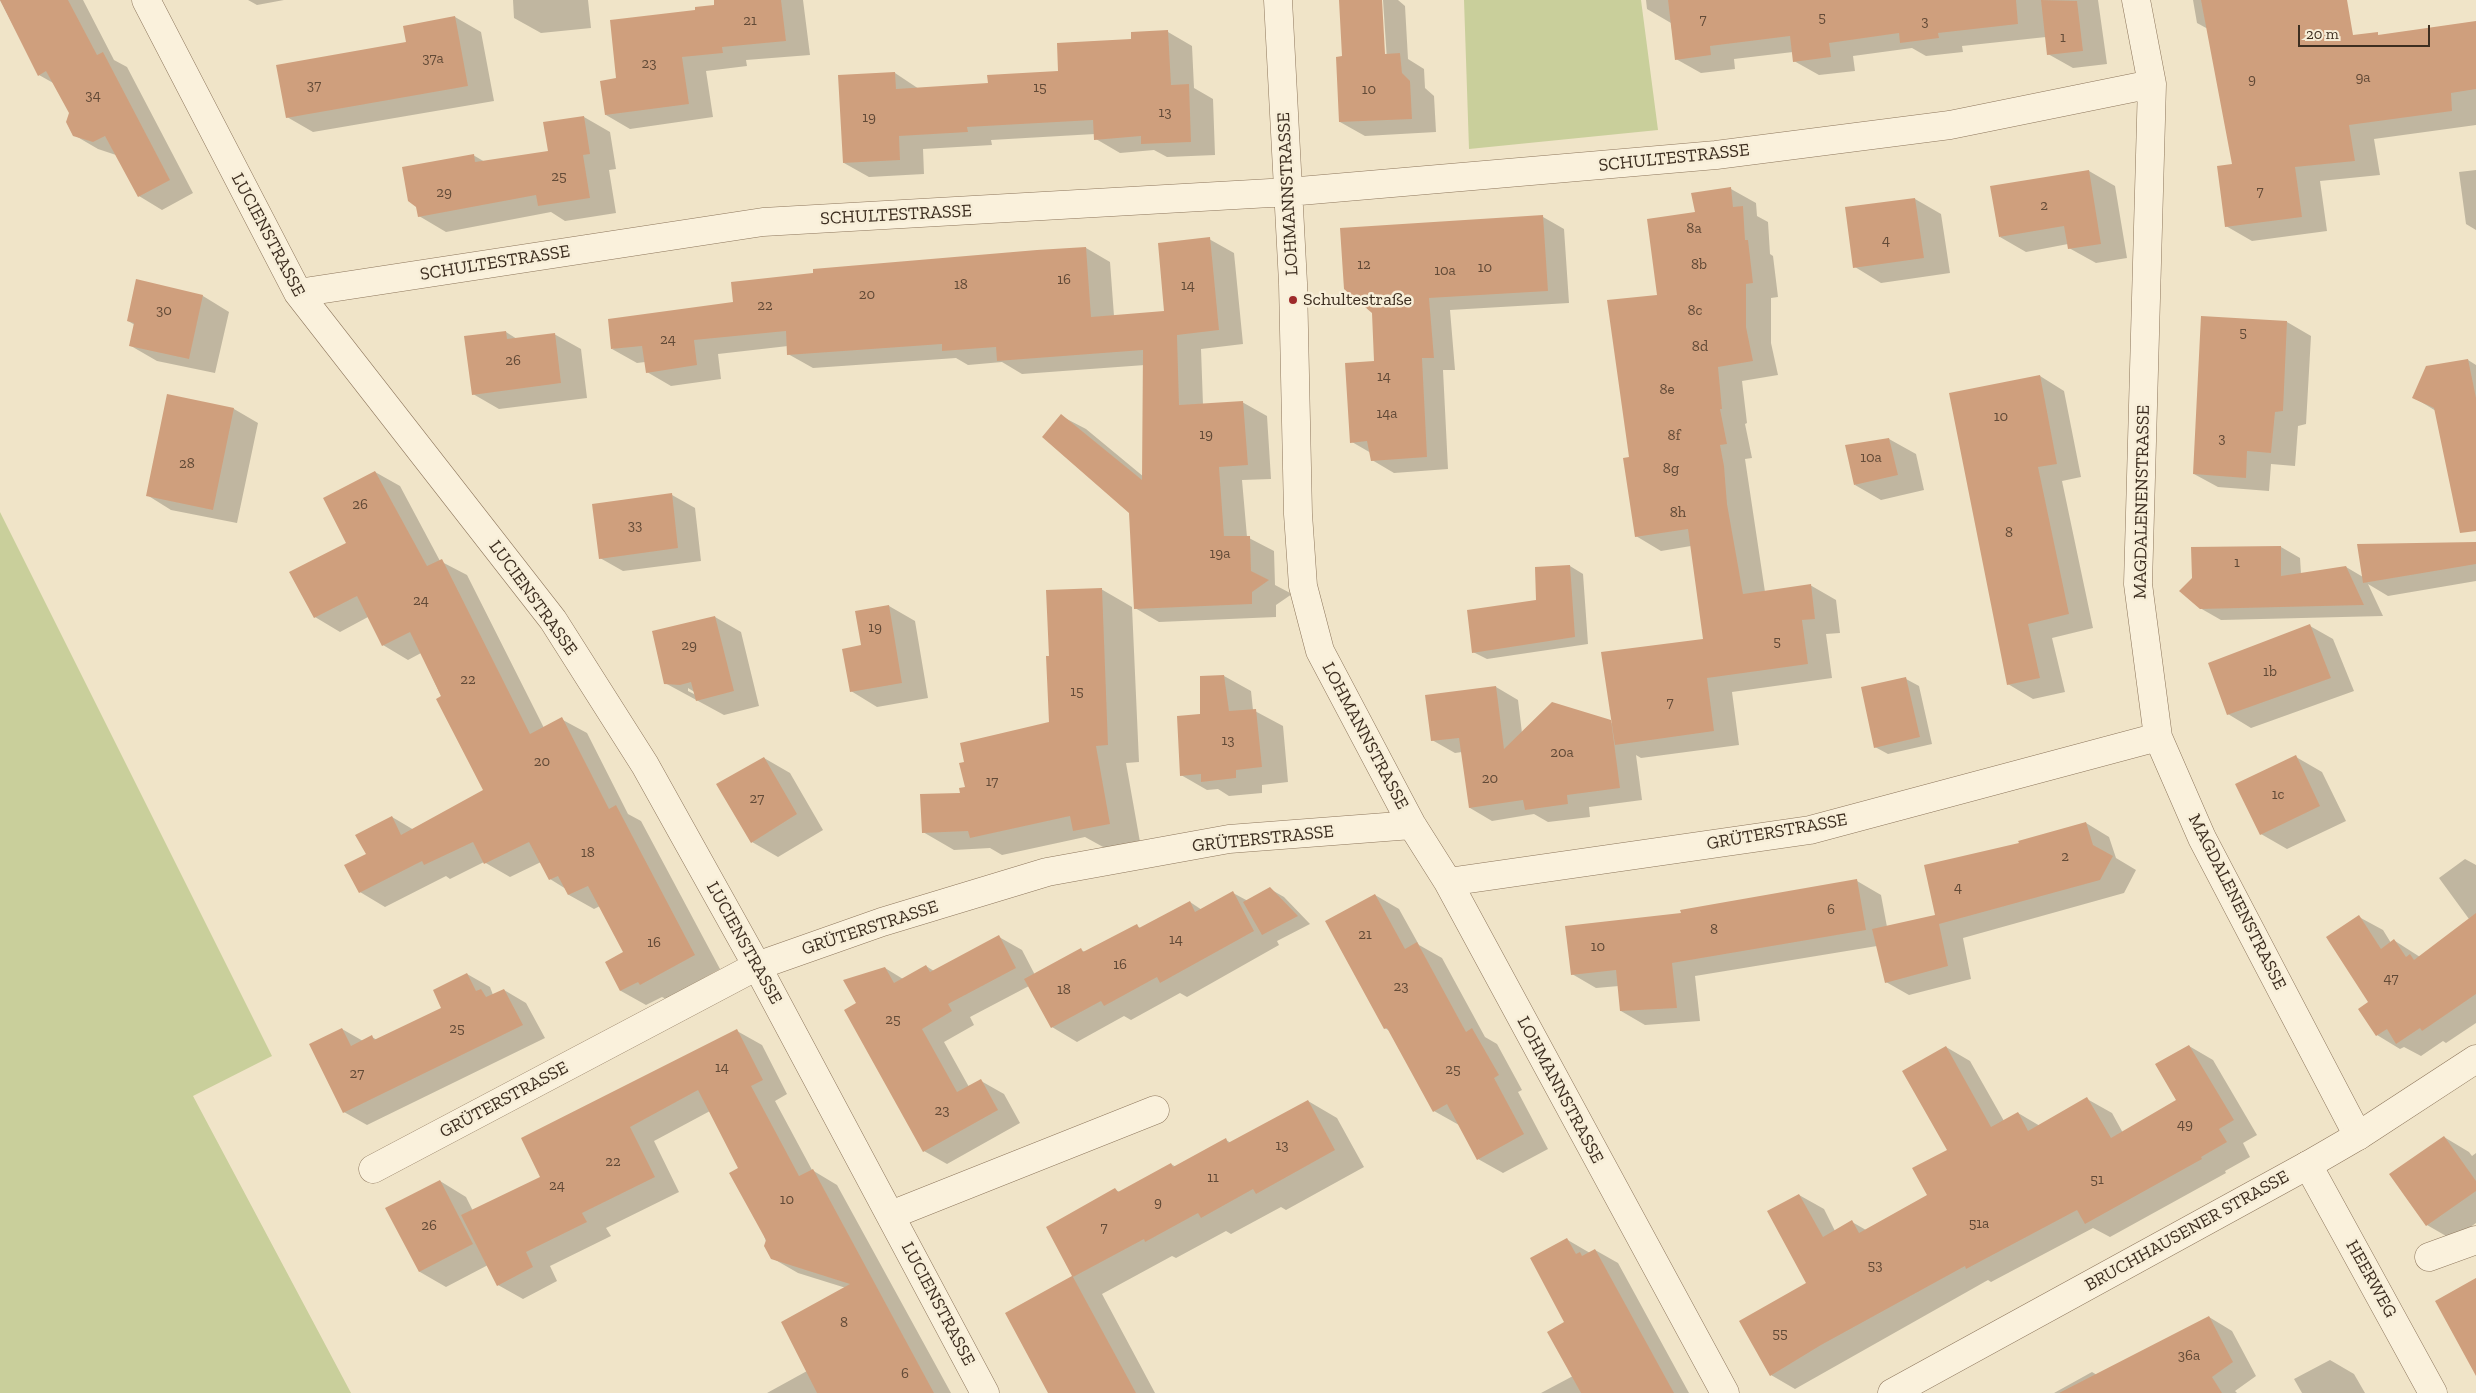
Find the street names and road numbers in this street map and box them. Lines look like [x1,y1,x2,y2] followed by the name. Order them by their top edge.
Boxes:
[1273,112,1303,276] street label: LOHMANNSTRASSE
[1597,139,1751,177] street label: SCHULTESTRASSE
[226,170,310,300] street label: LUCIENSTRASSE
[820,200,972,230] street label: SCHULTESTRASSE
[418,240,572,286] street label: SCHULTESTRASSE
[2130,405,2154,599] street label: MAGDALENENSTRASSE
[484,536,582,660] street label: LUCIENSTRASSE
[1317,659,1413,813] street label: LOHMANNSTRASSE
[1705,809,1849,855] street label: GRÜTERSTRASSE
[2183,811,2291,993] street label: MAGDALENENSTRASSE
[1191,821,1335,857] street label: GRÜTERSTRASSE
[701,878,787,1008] street label: LUCIENSTRASSE
[799,896,941,960] street label: GRÜTERSTRASSE
[1512,1013,1608,1167] street label: LOHMANNSTRASSE
[436,1057,572,1143] street label: GRÜTERSTRASSE
[2081,1166,2293,1296] street label: BRUCHHAUSENER STRASSE
[2341,1236,2401,1322] street label: HEERWEG
[896,1239,980,1369] street label: LUCIENSTRASSE

